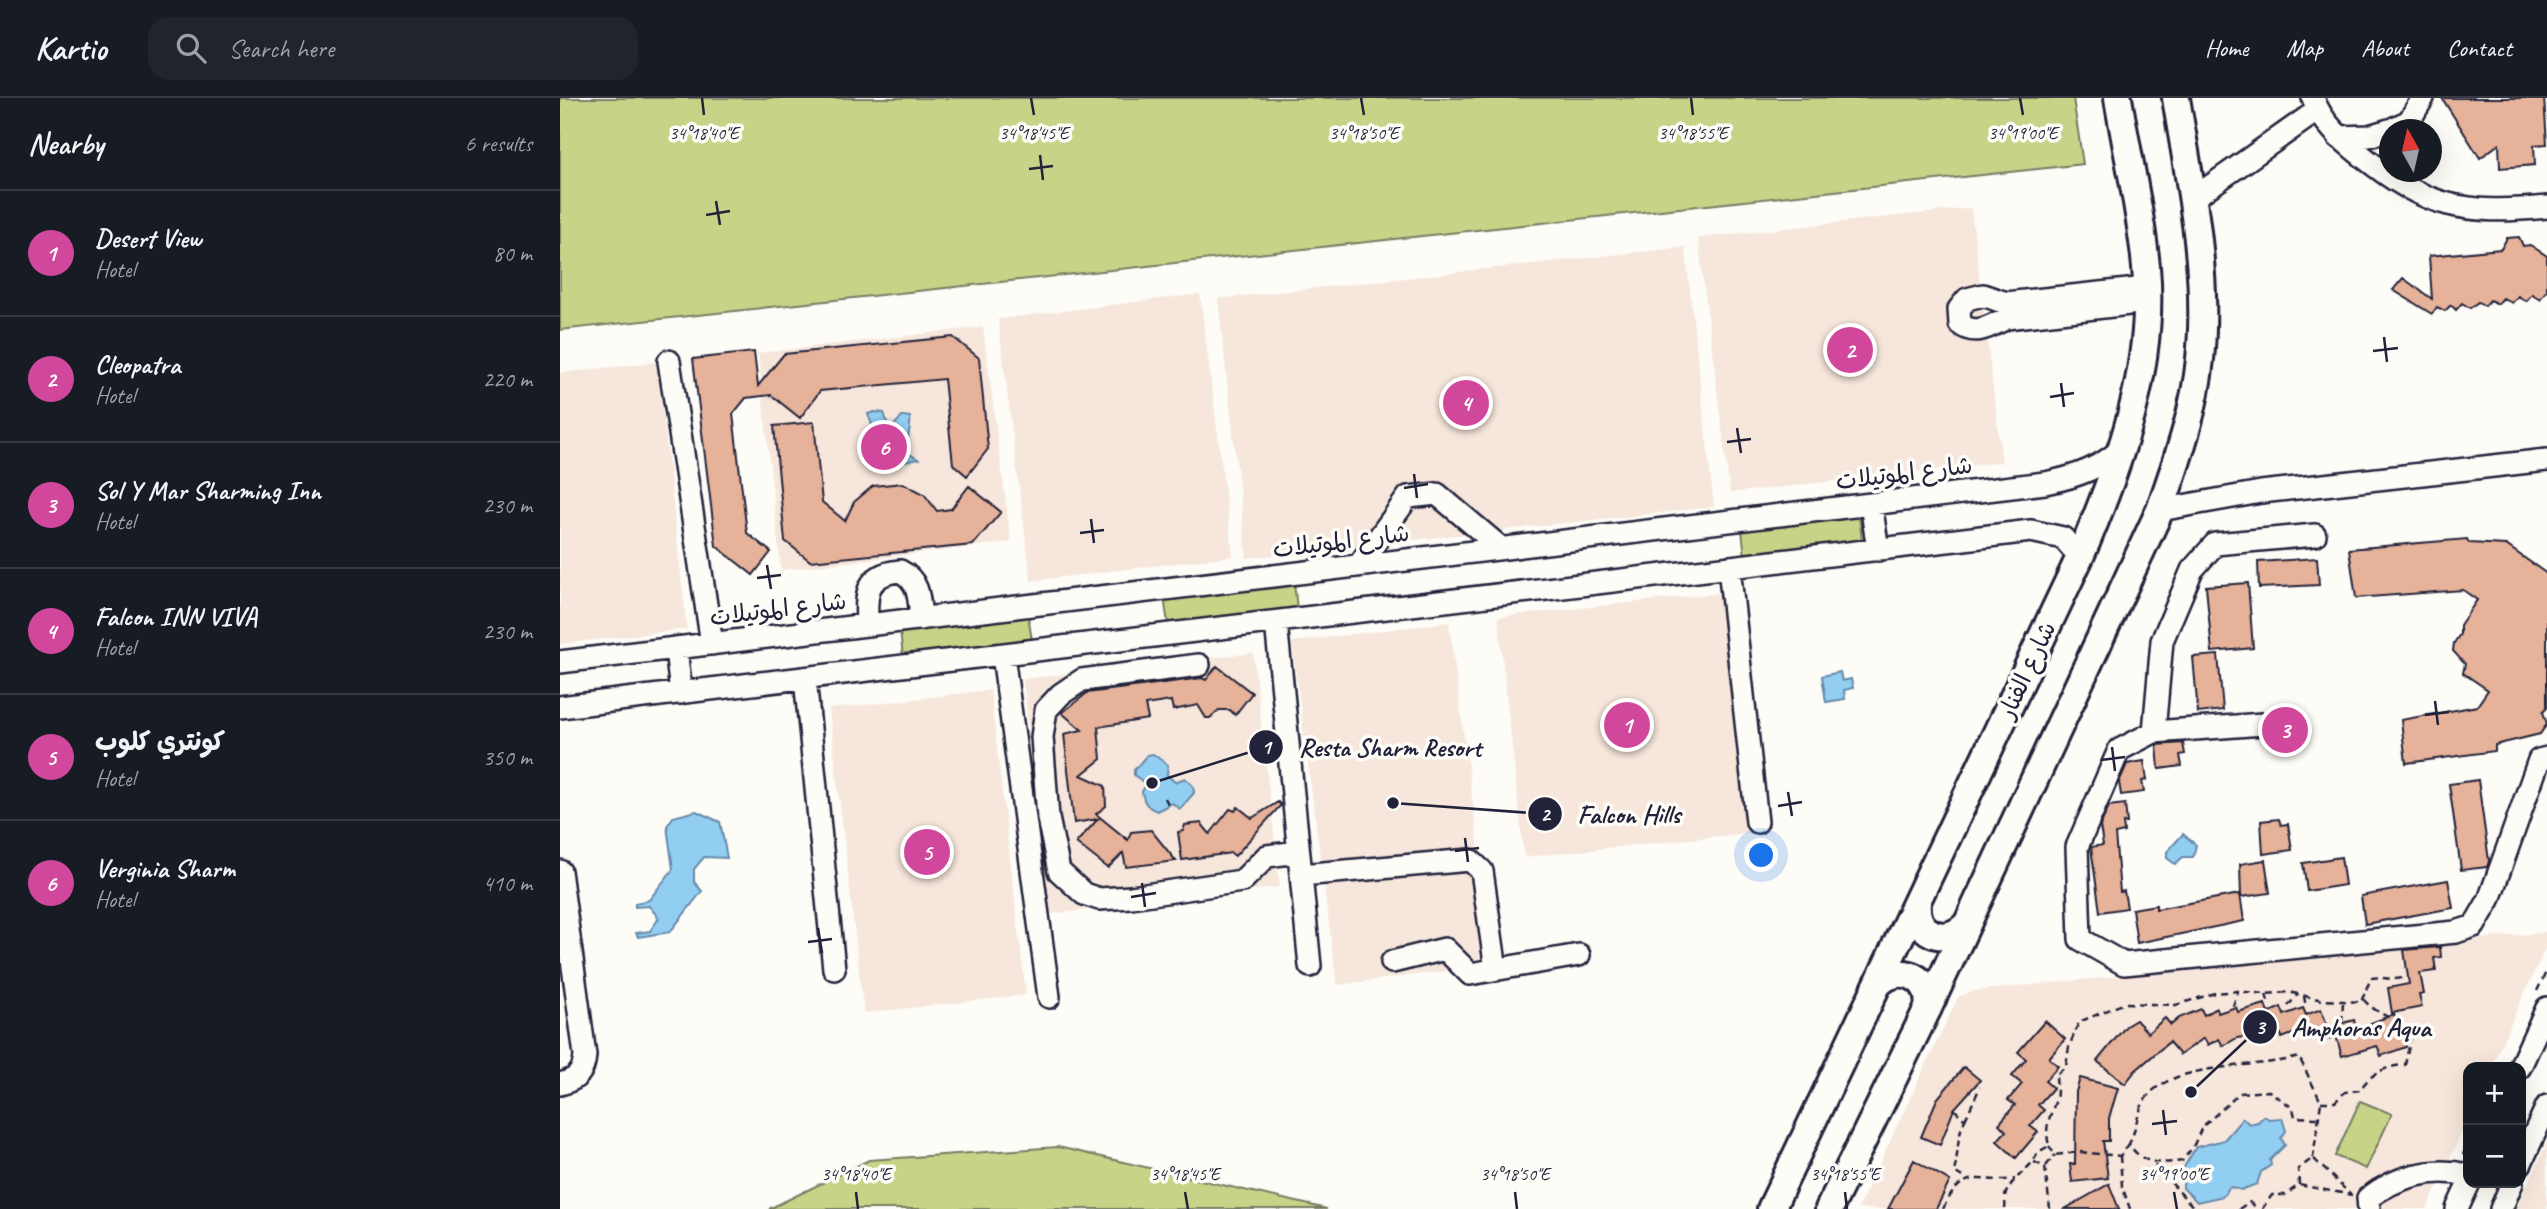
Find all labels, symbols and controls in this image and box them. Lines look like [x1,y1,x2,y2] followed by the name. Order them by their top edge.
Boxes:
[148,17,638,80] search box
[35,27,106,69] text: Kartio
[172,29,210,67] icon: search
[228,32,334,65] text: Search here
[2205,33,2248,63] text: Home
[2286,33,2323,63] text: Map
[2361,33,2409,63] text: About
[2447,33,2512,63] text: Contact
[2379,119,2442,182] north arrow
[669,122,741,144] text: 34°18'40"E
[999,122,1071,144] text: 34°18'45"E
[1329,122,1401,144] text: 34°18'50"E
[1658,122,1730,144] text: 34°18'55"E
[1988,122,2060,144] text: 34°19'00"E
[28,125,104,163] text: Nearby
[465,129,532,158] text: 6 results
[95,222,201,255] text: Desert View
[46,239,56,268] text: 1
[493,239,532,268] text: 80 m
[95,255,135,284] text: Hotel
[1827,324,1873,376] pin: 2
[95,348,180,381] text: Cleopatra
[46,365,56,394] text: 2
[483,365,532,394] text: 220 m
[1443,377,1489,429] pin: 4
[95,381,135,410] text: Hotel
[861,421,907,473] pin: 6
[1834,450,1974,498] street label: شارع الموتيلات
[95,474,321,507] text: Sol Y Mar Sharming Inn
[46,491,56,520] text: 3
[483,491,532,520] text: 230 m
[95,507,135,536] text: Hotel
[1271,518,1411,566] street label: شارع الموتيلات
[708,586,848,634] street label: شارع الموتيلات
[95,600,257,633] text: Falcon INN VIVA
[46,617,56,646] text: 4
[483,617,532,646] text: 230 m
[1991,617,2064,726] street label: شارع الفنار
[95,633,135,662] text: Hotel
[1604,699,1650,751] pin: 1
[2262,704,2308,756] pin: 3
[1249,723,1496,770] callout: Resta Sharm Resort
[95,725,225,758] text: كونتري كلوب
[1299,731,1485,764] text: Resta Sharm Resort
[1261,734,1273,760] text: 1
[46,743,56,772] text: 5
[483,743,532,772] text: 350 m
[95,764,135,793] text: Hotel
[1528,790,1694,837] callout: Falcon Hills
[1578,798,1683,831] text: Falcon Hills
[1540,801,1552,827] text: 2
[904,826,950,878] pin: 5
[1744,838,1778,872] your location
[95,852,235,885] text: Verginia Sharm
[46,869,56,898] text: 6
[483,869,532,898] text: 410 m
[95,885,135,914] text: Hotel
[2243,1003,2443,1050] callout: Amphoras Aqua
[2291,1011,2433,1044] text: Amphoras Aqua
[2255,1014,2267,1040] text: 3
[2463,1062,2526,1188] map controls
[2463,1062,2526,1125] button: +
[2463,1125,2526,1188] button: −
[821,1163,893,1185] text: 34°18'40"E
[1150,1163,1222,1185] text: 34°18'45"E
[1480,1163,1552,1185] text: 34°18'50"E
[1810,1163,1882,1185] text: 34°18'55"E
[2139,1163,2211,1185] text: 34°19'00"E

